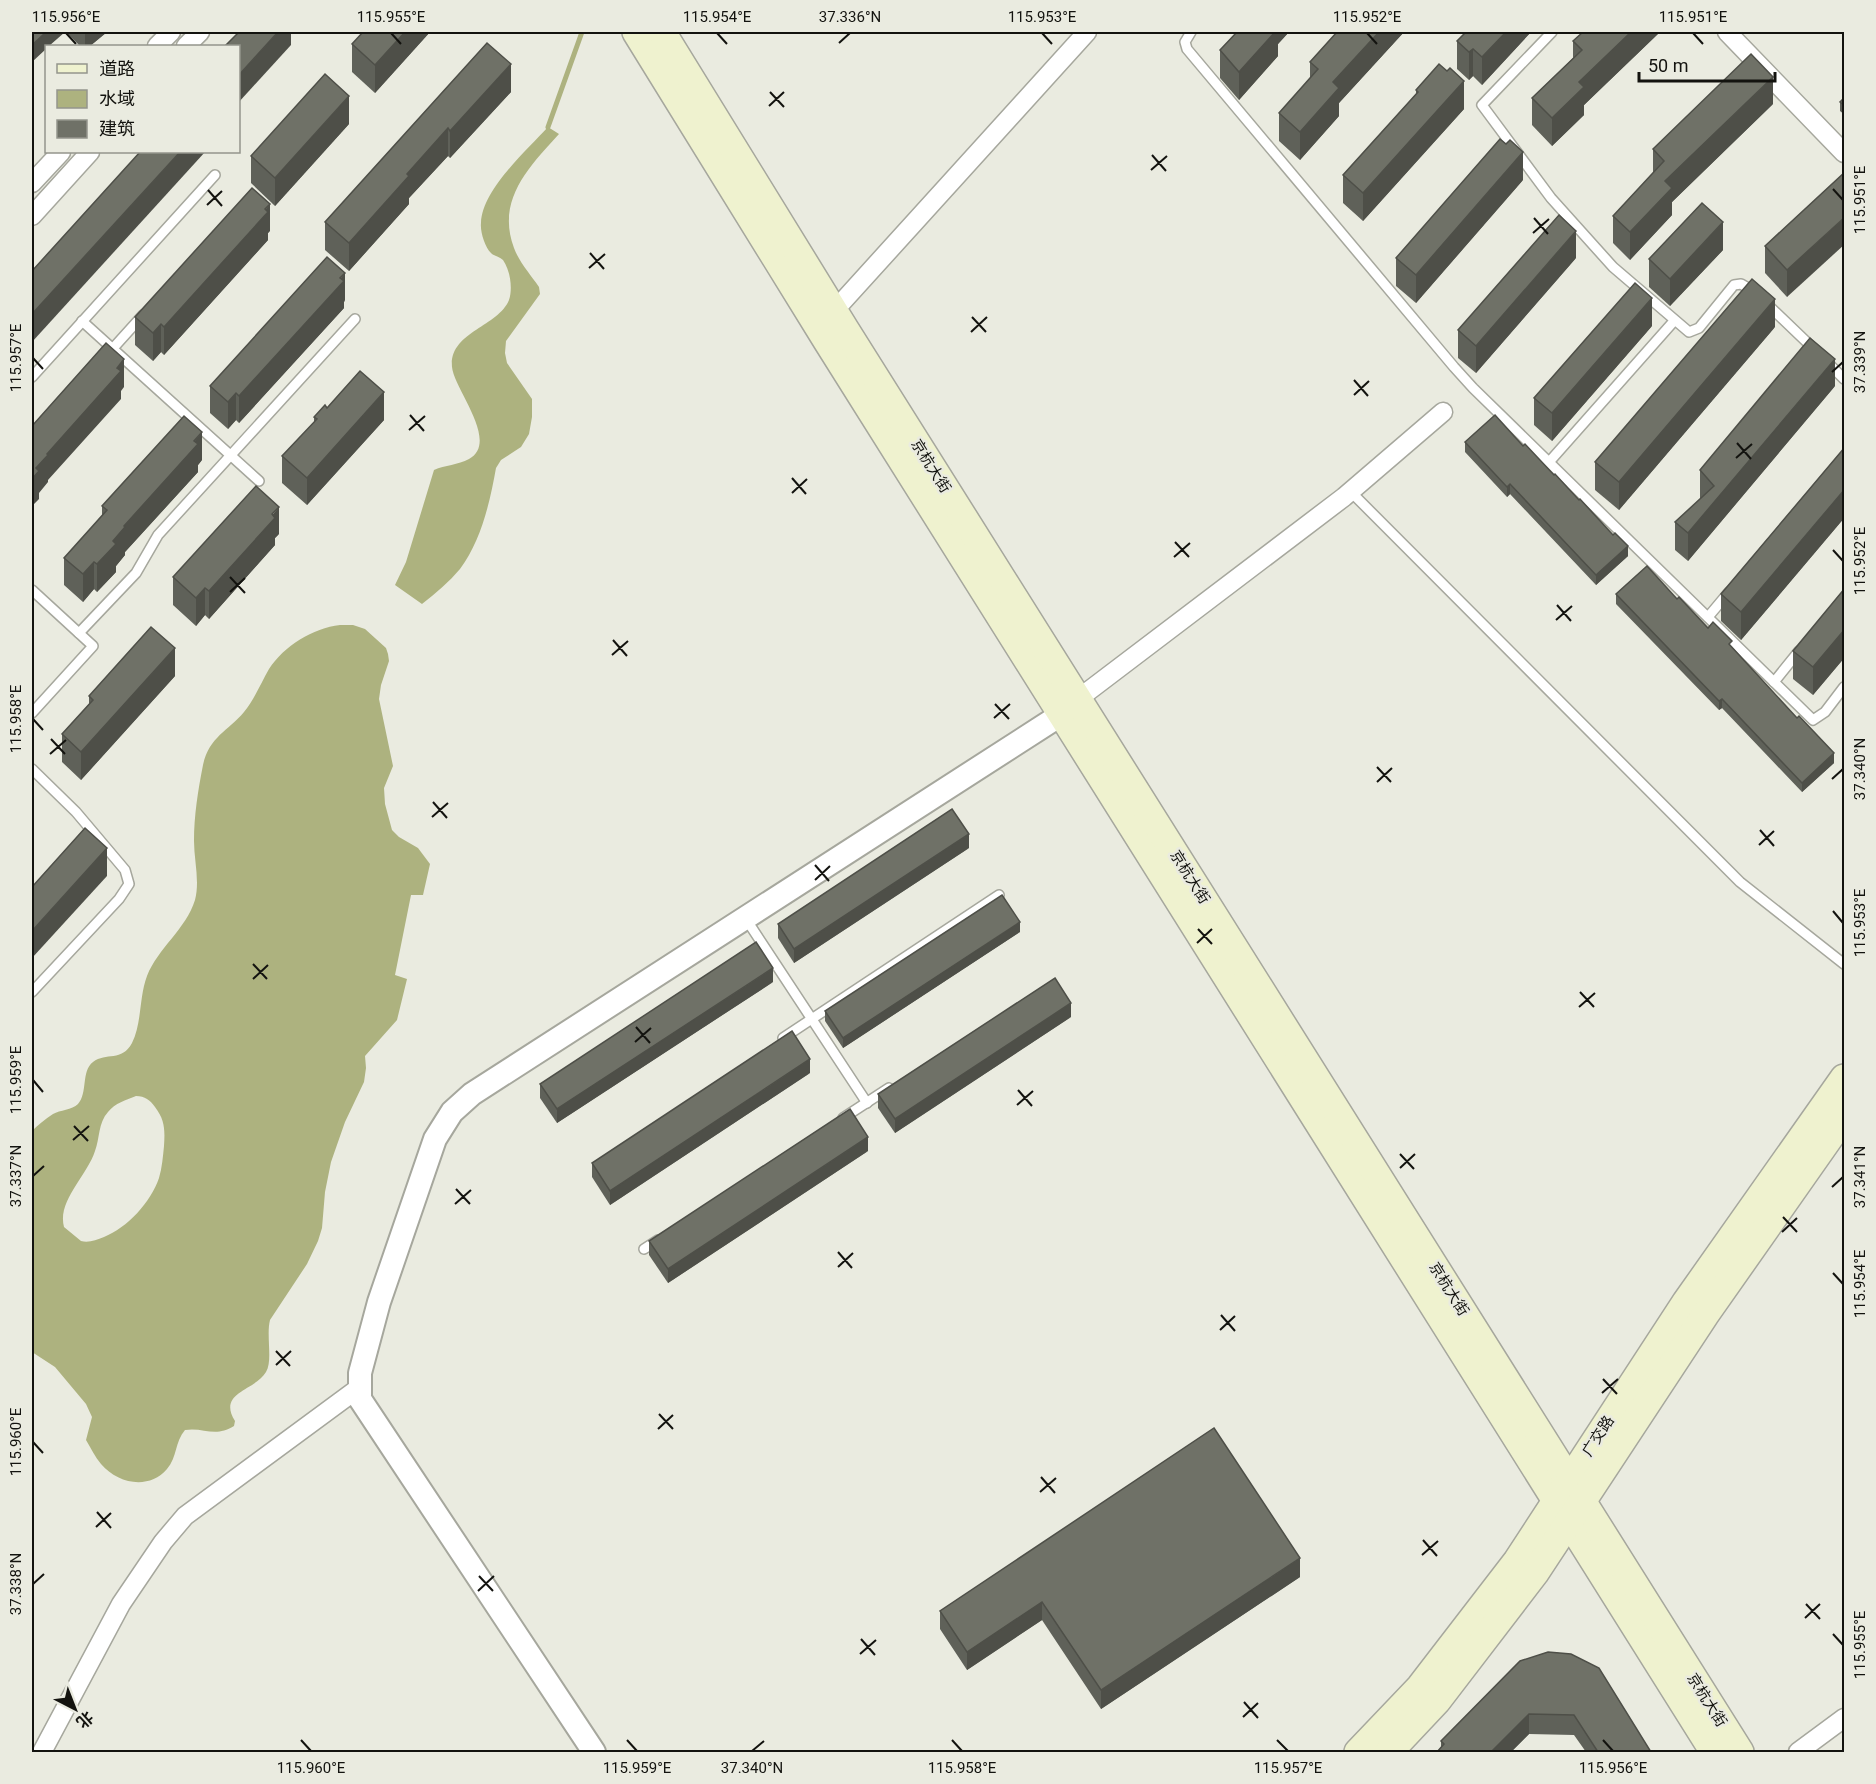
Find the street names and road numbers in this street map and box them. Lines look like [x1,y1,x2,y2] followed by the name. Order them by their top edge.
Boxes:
[907,436,955,496] street label: 京杭大街
[1166,847,1214,907] street label: 京杭大街
[1425,1259,1473,1319] street label: 京杭大街
[1578,1412,1618,1460] street label: 广交路
[1683,1670,1731,1730] street label: 京杭大街

